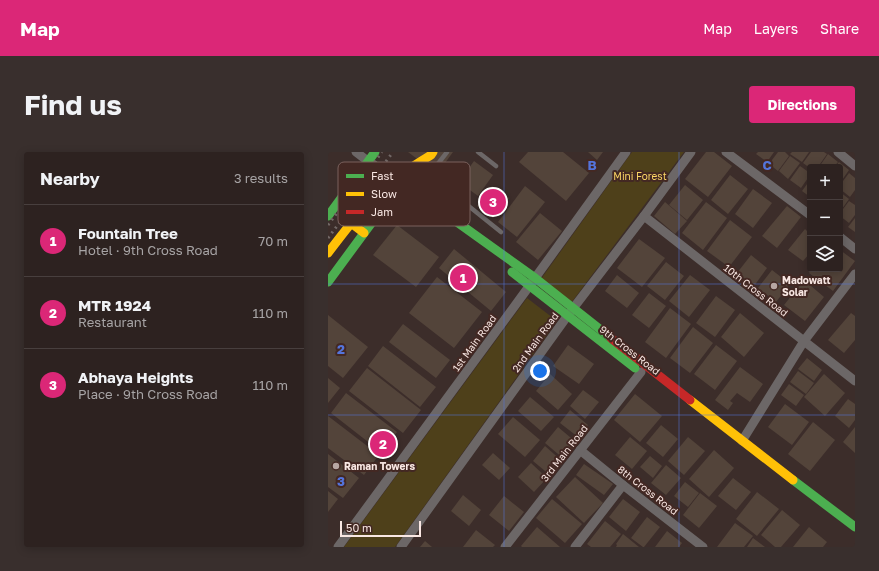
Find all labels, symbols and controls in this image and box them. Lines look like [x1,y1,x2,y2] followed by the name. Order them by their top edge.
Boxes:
[20,17,60,40] text: Map
[703,20,732,37] text: Map
[754,20,798,37] text: Layers
[820,20,859,37] text: Share
[749,86,855,123] button: Directions
[24,88,122,121] text: Find us
[587,157,597,173] text: B
[762,157,772,173] text: C
[338,162,470,226] legend
[807,164,843,272] map controls
[807,164,843,200] button: +
[40,168,100,189] text: Nearby
[371,169,394,182] text: Fast
[234,170,288,186] text: 3 results
[613,170,667,182] park label: Mini Forest
[371,187,397,200] text: Slow
[480,187,506,217] pin: 3
[807,200,843,236] button: −
[371,205,393,218] text: Jam
[78,224,178,242] text: Fountain Tree
[50,233,56,249] text: 1
[258,233,288,249] text: 70 m
[807,236,843,272] button: layers
[78,242,218,258] text: Hotel · 9th Cross Road
[722,261,790,319] street label: 10th Cross Road
[450,263,476,293] pin: 1
[782,274,831,298] place label: Madowatt Solar
[769,281,779,291] marker: Madowatt Solar
[78,296,151,314] text: MTR 1924
[49,305,57,321] text: 2
[253,305,288,321] text: 110 m
[509,310,561,374] street label: 2nd Main Road
[450,312,498,374] street label: 1st Main Road
[78,314,147,330] text: Restaurant
[598,323,662,377] street label: 9th Cross Road
[337,341,345,357] text: 2
[530,361,550,381] your location
[78,368,193,386] text: Abhaya Heights
[49,377,57,393] text: 3
[253,377,288,393] text: 110 m
[78,386,218,402] text: Place · 9th Cross Road
[538,422,590,484] street label: 3rd Main Road
[370,429,396,459] pin: 2
[344,460,415,472] place label: Raman Towers
[331,461,341,471] marker: Raman Towers
[616,463,680,517] street label: 8th Cross Road
[337,473,345,489] text: 3
[340,519,421,538] scale bar
[346,521,372,534] text: 50 m

